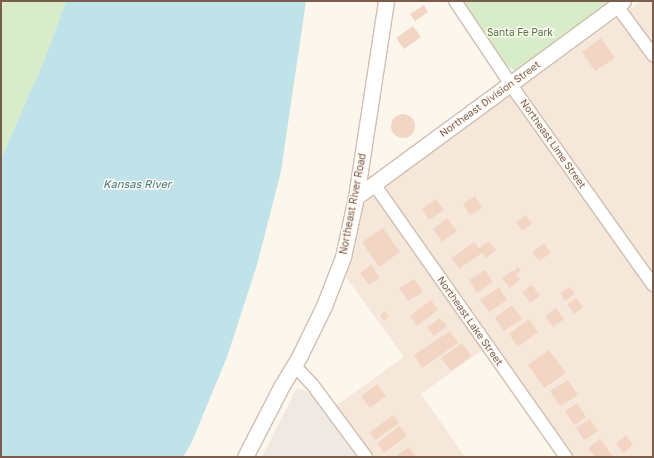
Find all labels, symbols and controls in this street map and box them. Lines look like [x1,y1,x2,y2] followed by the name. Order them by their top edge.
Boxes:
[487,27,553,39] park label: Santa Fe Park
[437,58,543,140] street label: Northeast Division Street
[518,97,588,191] street label: Northeast Lime Street
[337,152,369,256] street label: Northeast River Road
[103,177,171,191] water label: Kansas River
[435,274,505,368] street label: Northeast Lake Street

